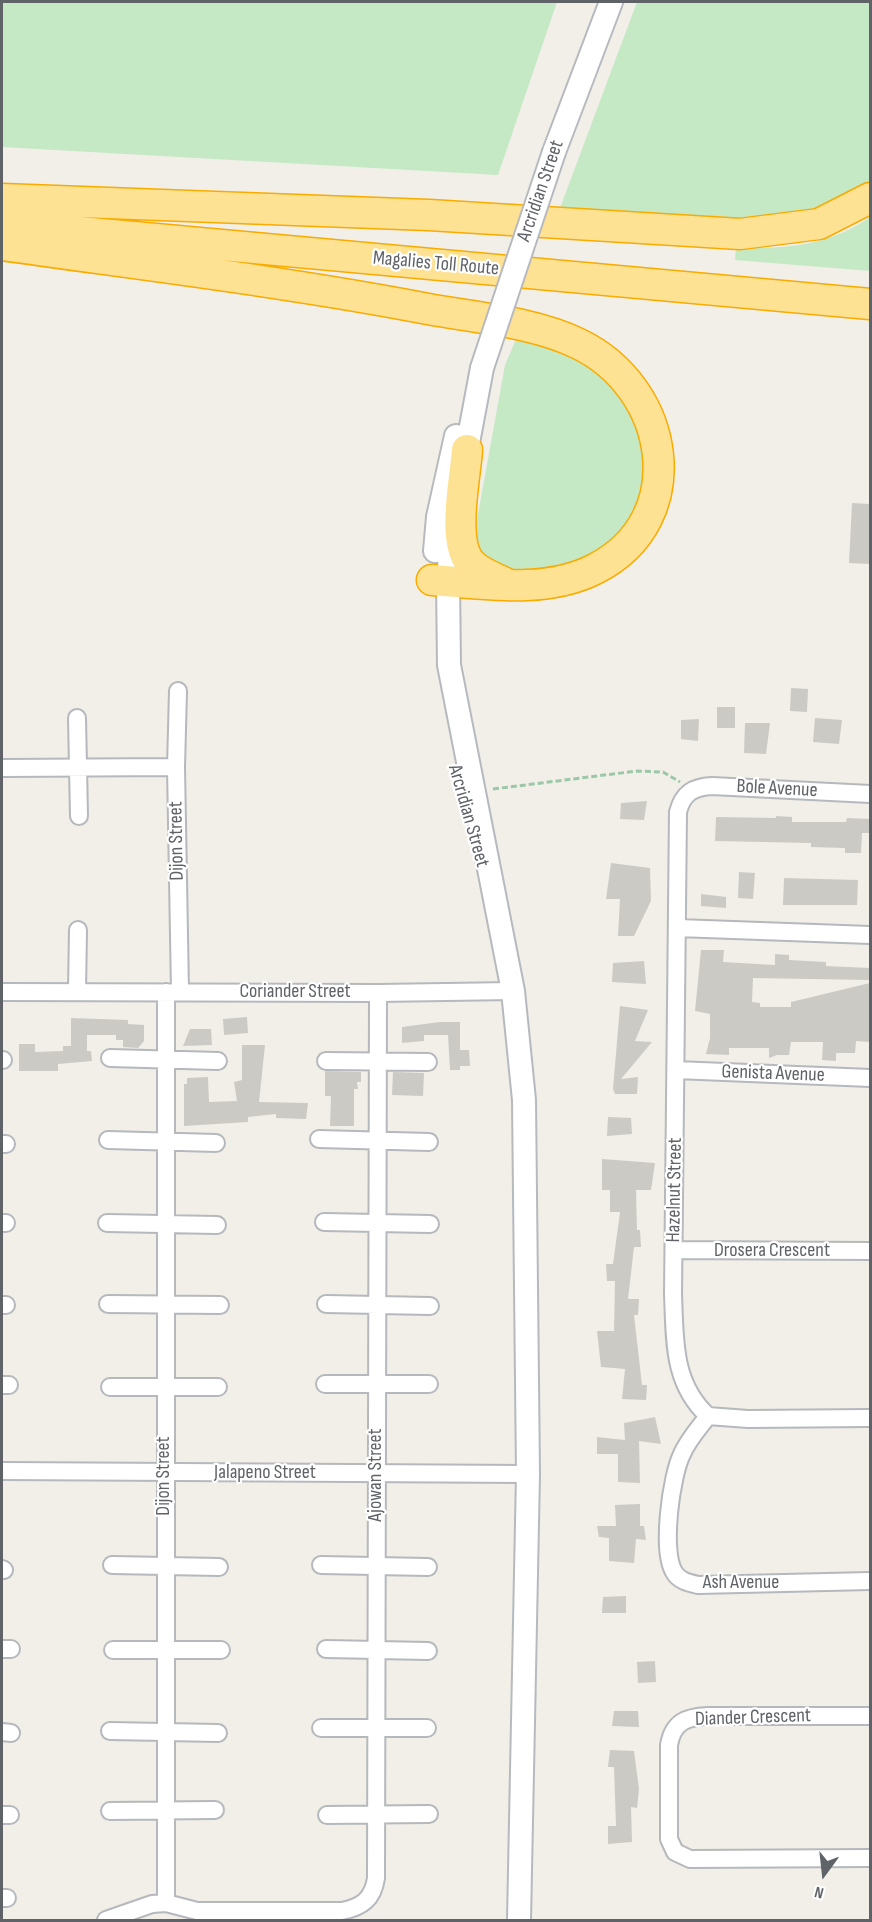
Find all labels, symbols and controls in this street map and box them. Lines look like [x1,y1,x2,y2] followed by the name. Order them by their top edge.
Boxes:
[512,137,570,245] street label: Arcridian Street
[372,247,500,281] street label: Magalies Toll Route
[442,762,494,870] street label: Arcridian Street
[736,775,818,803] street label: Bole Avenue
[164,801,190,881] street label: Dijon Street
[239,980,351,1004] street label: Coriander Street
[721,1060,825,1088] street label: Genista Avenue
[662,1137,688,1243] street label: Hazelnut Street
[714,1239,830,1263] street label: Drosera Crescent
[364,1428,388,1522] street label: Ajowan Street
[152,1436,176,1516] street label: Dijon Street
[214,1461,316,1485] street label: Jalapeno Street
[703,1571,779,1595] street label: Ash Avenue
[695,1704,811,1732] street label: Diander Crescent
[794,1844,854,1904] north arrow
[813,1882,826,1902] text: N

